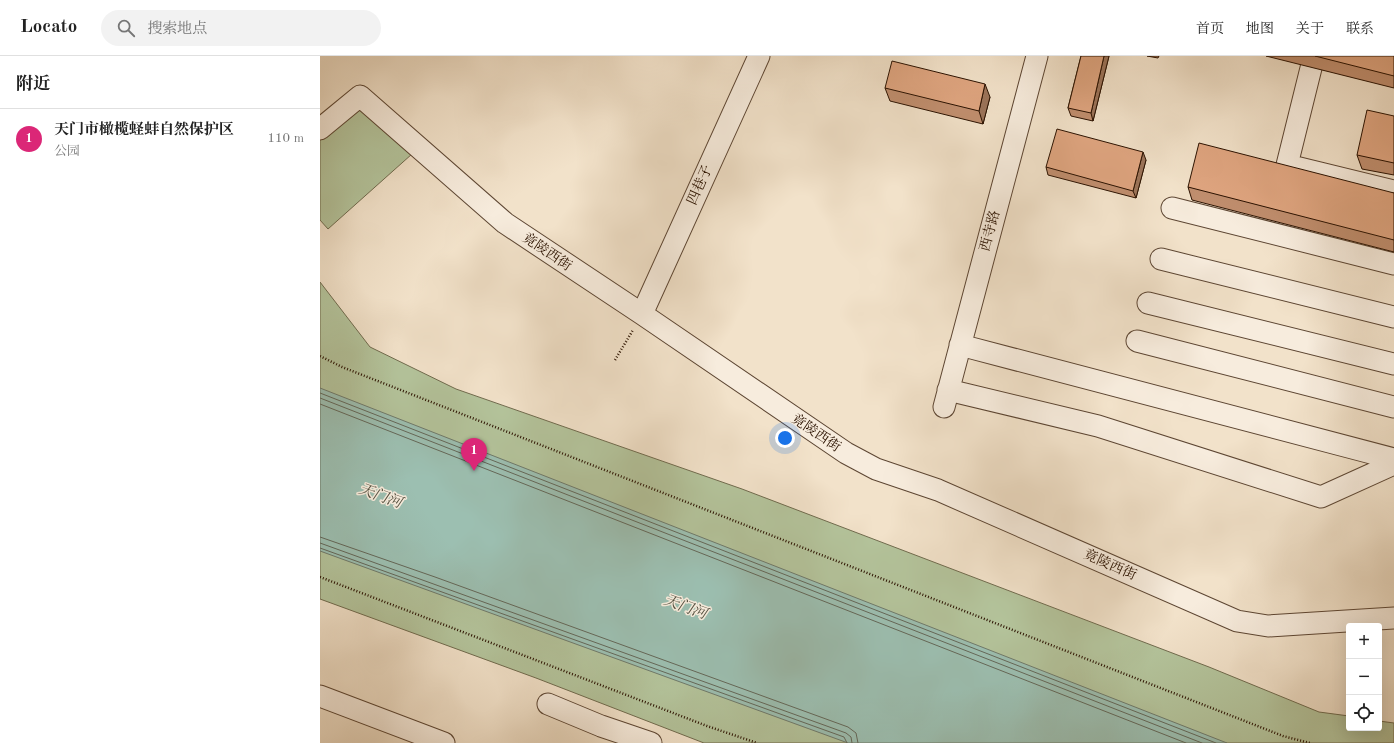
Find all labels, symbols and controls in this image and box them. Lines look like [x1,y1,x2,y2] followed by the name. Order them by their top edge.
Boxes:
[101,10,381,46] search box
[115,17,137,39] icon: search
[20,18,77,37] text: Locato
[147,22,207,37] text: 搜索地点
[1196,22,1224,36] text: 首页
[1246,22,1274,36] text: 地图
[1296,22,1324,36] text: 关于
[1346,22,1374,36] text: 联系
[16,76,50,93] text: 附近
[54,123,234,138] text: 天门市橄榄蛏蚌自然保护区
[25,132,33,145] text: 1
[267,132,304,145] text: 110 m
[54,145,80,158] text: 公园
[684,163,715,207] street label: 四巷子
[977,209,1002,253] street label: 西寺路
[520,230,575,273] street label: 竟陵西街
[789,411,844,454] street label: 竟陵西街
[775,428,795,448] your location
[461,438,487,471] pin: 1
[356,480,407,513] water label: 天门河
[1082,546,1139,583] street label: 竟陵西街
[661,591,712,624] water label: 天门河
[1346,623,1382,731] map controls
[1346,623,1382,659] button: +
[1346,659,1382,695] button: −
[1346,695,1382,731] button: locate

